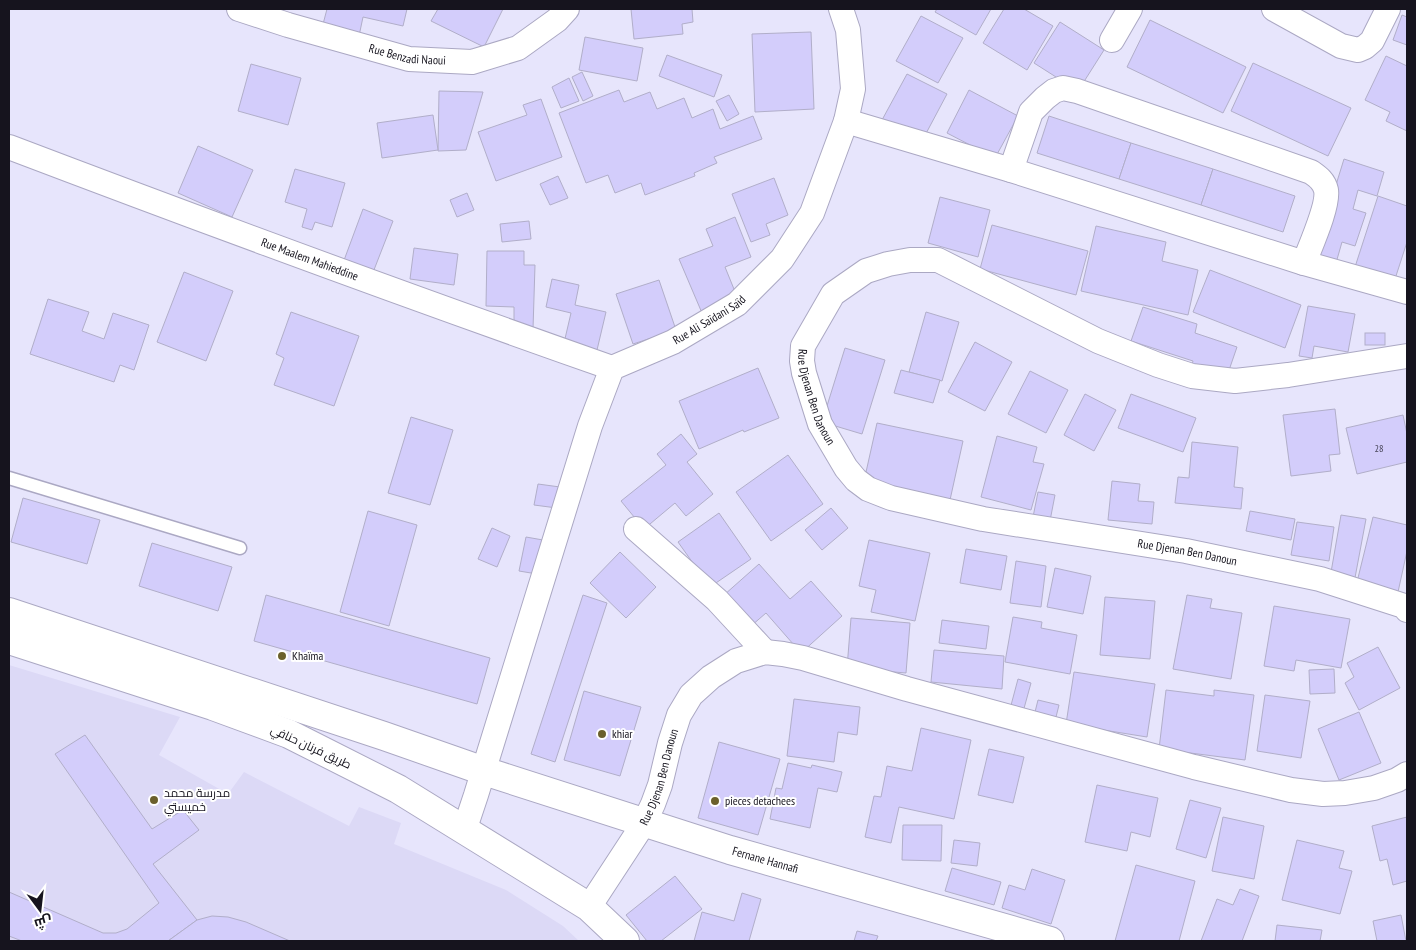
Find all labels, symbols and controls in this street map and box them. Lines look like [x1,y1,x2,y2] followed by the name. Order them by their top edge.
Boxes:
[367,40,446,68] street label: Rue Benzadi Naoui
[259,234,361,284] street label: Rue Maalem Mahieddine
[670,292,749,347] street label: Rue Ali Saïdani Saïd
[795,349,839,448] street label: Rue Djenan Ben Danoun
[1375,442,1384,455] house number: 28
[1137,535,1238,568] street label: Rue Djenan Ben Danoun
[292,648,323,663] place label: Khaïma
[276,650,288,662] marker: Khaïma
[267,721,354,775] street label: طريق فرنان حنافي
[612,726,633,741] place label: khiar
[636,727,681,828] street label: Rue Djenan Ben Danoun
[596,728,608,740] marker: khiar
[164,785,230,817] place label: مدرسة محمد خميستي
[725,793,795,808] place label: pieces detachees
[148,794,160,806] marker: مدرسة محمد خميستي
[709,795,721,807] marker: pieces detachees
[731,843,800,876] street label: Fernane Hannafi
[15,885,65,935] north arrow
[32,912,54,934] text: ش

